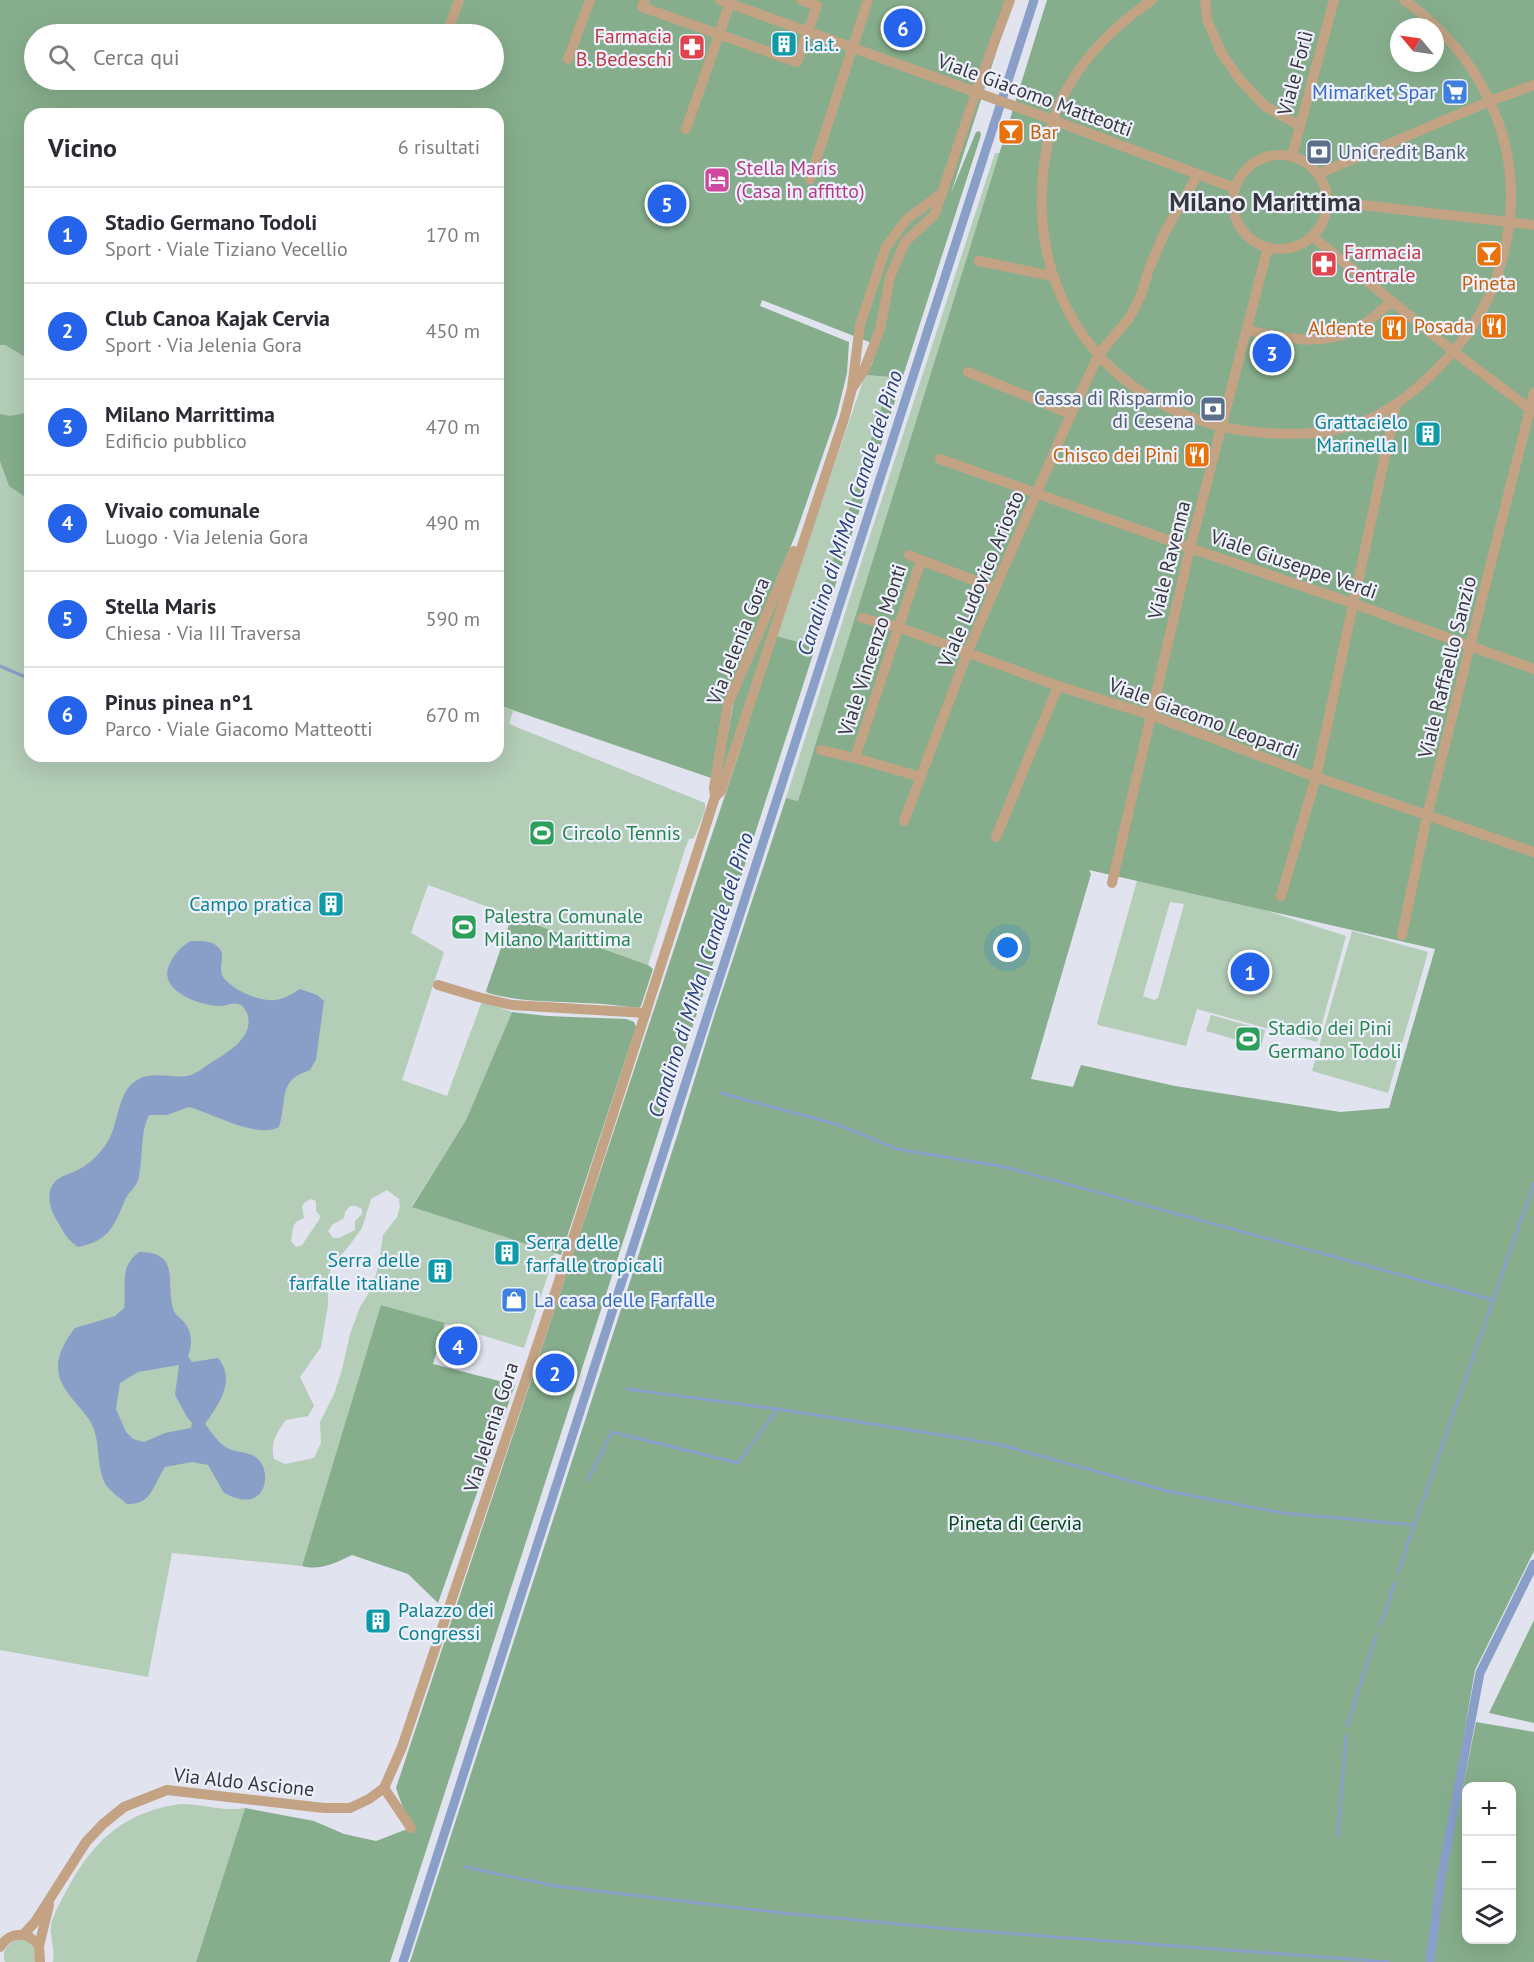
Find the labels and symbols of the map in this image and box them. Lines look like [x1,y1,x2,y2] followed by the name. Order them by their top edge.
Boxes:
[884,6,922,51] pin: 6
[1390,18,1444,72] north arrow
[576,23,672,72] place label: Farmacia B. Bedeschi
[1271,28,1319,119] street label: Viale Forlì
[769,29,799,59] building icon: i.a.t.
[804,31,839,57] place label: i.a.t.
[677,32,707,62] pharmacy icon: Farmacia B. Bedeschi
[933,47,1136,142] street label: Viale Giacomo Matteotti
[1440,77,1470,107] supermarket icon: Mimarket Spar
[1312,79,1436,105] place label: Mimarket Spar
[996,117,1026,147] bar icon: Bar
[1030,119,1059,145] place label: Bar
[1304,137,1334,167] bank icon: UniCredit Bank
[1338,139,1466,165] place label: UniCredit Bank
[736,155,865,204] place label: Stella Maris (Casa in affitto)
[702,165,732,195] hotel icon: Stella Maris (Casa in affitto)
[648,182,686,226] pin: 5
[1169,185,1361,218] district label: Milano Marittima
[1344,239,1422,288] place label: Farmacia Centrale
[1474,239,1504,269] bar icon: Pineta
[1309,249,1339,279] pharmacy icon: Farmacia Centrale
[1462,270,1516,296] place label: Pineta
[1479,311,1509,341] restaurant icon: Posada
[1379,313,1409,343] restaurant icon: Aldente
[1414,313,1474,339] place label: Posada
[1308,315,1374,341] place label: Aldente
[1252,330,1292,376] pin: 3
[791,367,908,659] water label: Canalino di MiMa | Canale del Pino
[1034,385,1194,434] place label: Cassa di Risparmio di Cesena
[1198,394,1228,424] bank icon: Cassa di Risparmio di Cesena
[1314,409,1408,458] place label: Grattacielo Marinella I
[1413,419,1443,449] building icon: Grattacielo Marinella I
[1182,440,1212,470] restaurant icon: Chisco dei Pini
[1053,442,1178,468] place label: Chisco dei Pini
[932,487,1030,672] street label: Viale Ludovico Ariosto
[1142,498,1196,623] street label: Viale Ravenna
[1206,523,1381,605] street label: Viale Giuseppe Verdi
[832,561,912,740] street label: Viale Vincenzo Monti
[700,573,775,709] street label: Via Jelenia Gora
[1412,573,1482,762] street label: Viale Raffaello Sanzio
[1104,671,1303,765] street label: Viale Giacomo Leopardi
[527,818,557,848] sports icon: Circolo Tennis
[562,820,681,846] place label: Circolo Tennis
[642,829,759,1121] water label: Canalino di MiMa | Canale del Pino
[316,889,346,919] building icon: Campo pratica
[189,891,312,917] place label: Campo pratica
[484,903,643,952] place label: Palestra Comunale Milano Marittima
[449,912,479,942] sports icon: Palestra Comunale Milano Marittima
[993,933,1022,962] your location
[1230,950,1270,994] pin: 1
[1268,1015,1402,1064] place label: Stadio dei Pini Germano Todoli
[1233,1024,1263,1054] sports icon: Stadio dei Pini Germano Todoli
[526,1229,663,1278] place label: Serra delle farfalle tropicali
[492,1238,522,1268] building icon: Serra delle farfalle tropicali
[289,1247,420,1296] place label: Serra delle farfalle italiane
[425,1256,455,1286] building icon: Serra delle farfalle italiane
[499,1285,529,1315] shop icon: La casa delle Farfalle
[534,1287,715,1313] place label: La casa delle Farfalle
[438,1324,478,1368] pin: 4
[536,1350,574,1396] pin: 2
[457,1359,524,1496] street label: Via Jelenia Gora
[948,1510,1082,1536] park label: Pineta di Cervia
[398,1597,494,1646] place label: Palazzo dei Congressi
[363,1606,393,1636] building icon: Palazzo dei Congressi
[171,1762,316,1802] street label: Via Aldo Ascione

